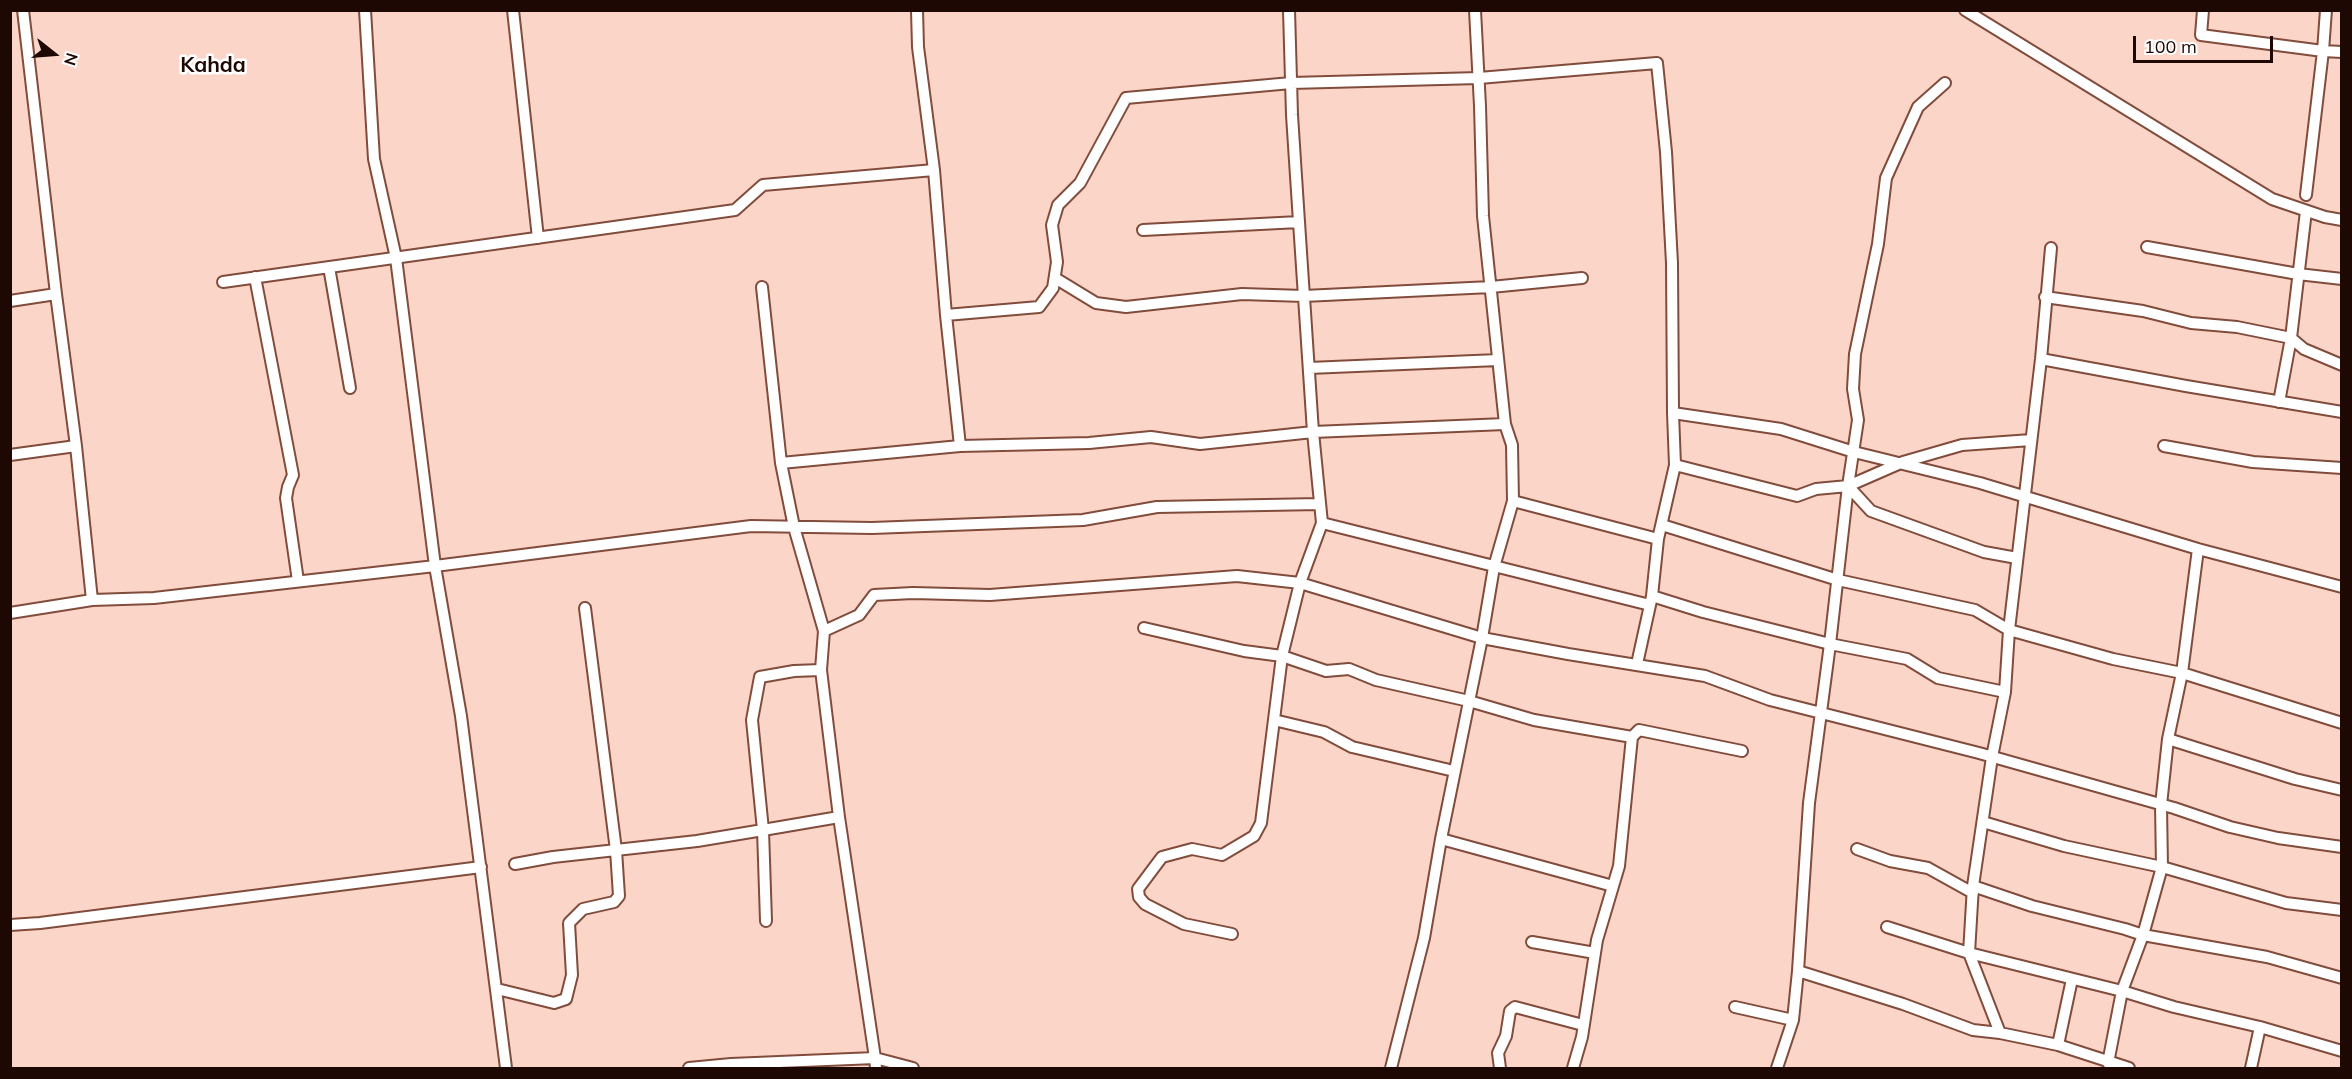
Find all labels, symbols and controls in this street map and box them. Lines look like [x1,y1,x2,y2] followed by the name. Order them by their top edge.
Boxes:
[24,24,84,84] north arrow
[2136,24,2276,62] scale bar
[2144,35,2197,58] text: 100 m
[60,51,83,68] text: N
[180,53,246,79] district label: Kahda

